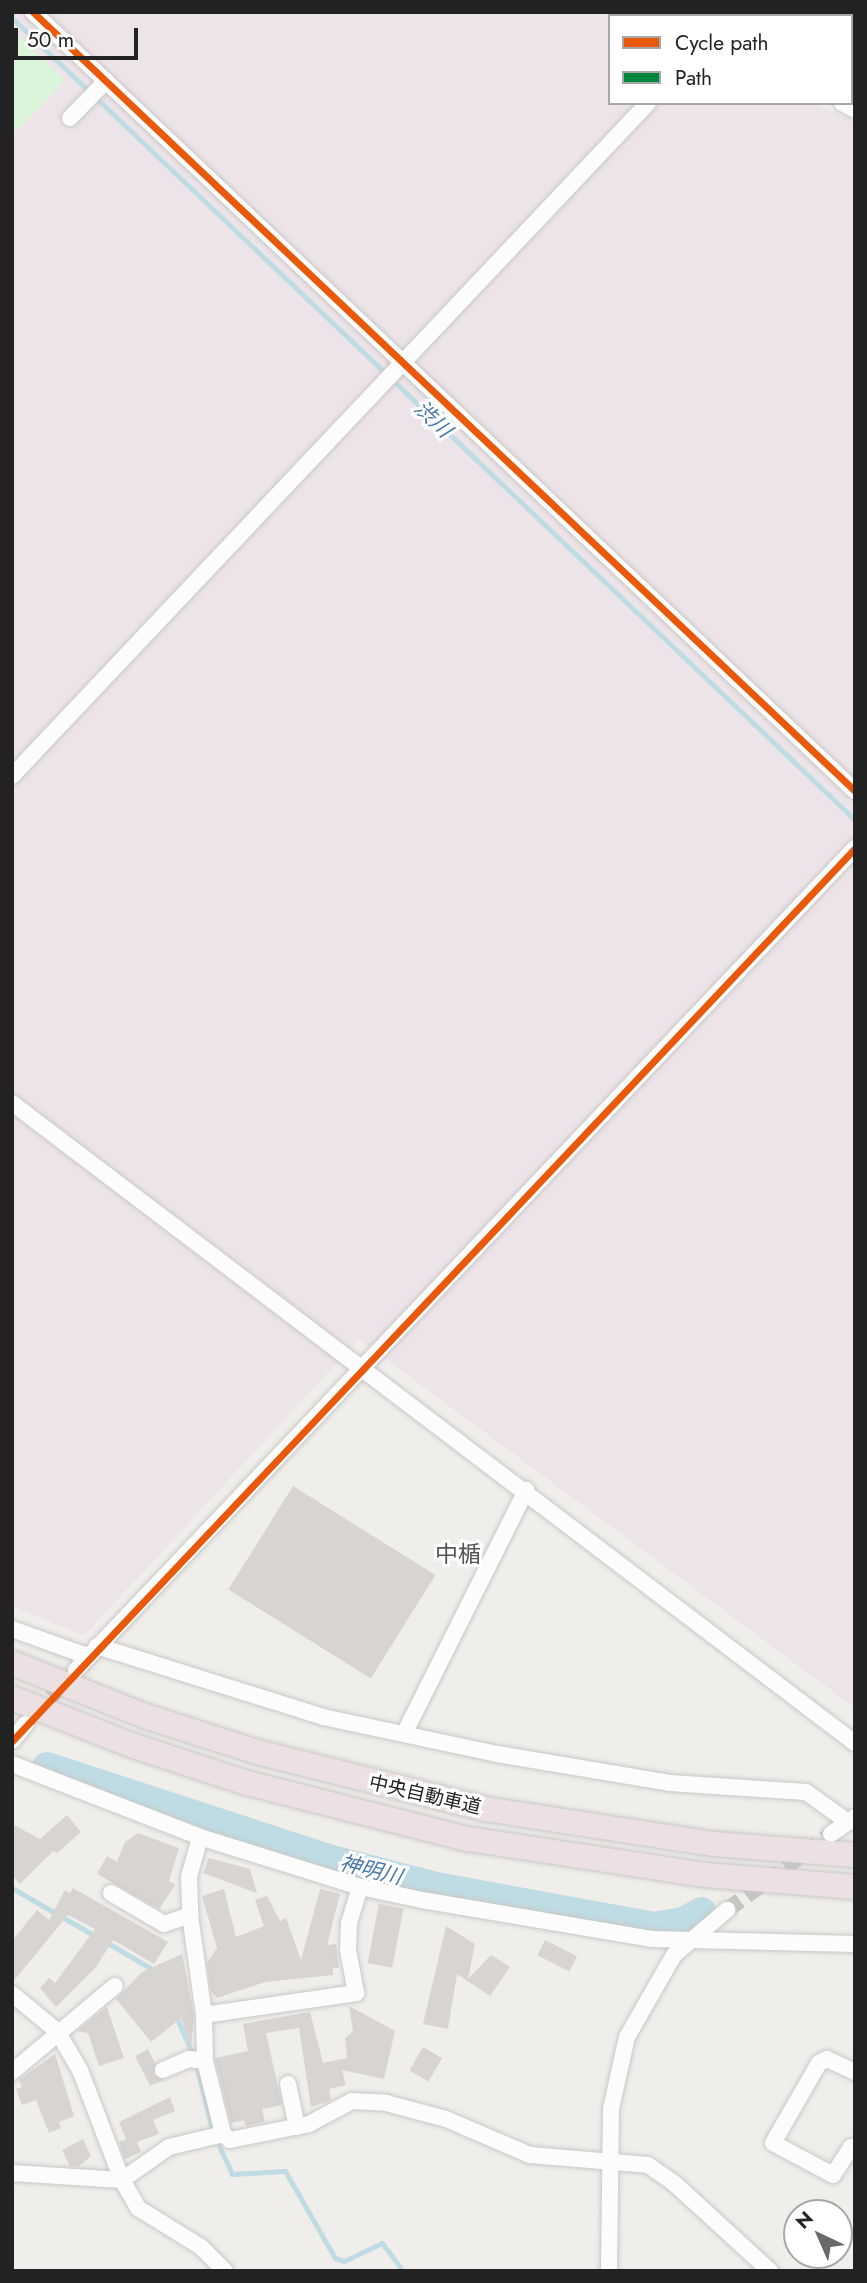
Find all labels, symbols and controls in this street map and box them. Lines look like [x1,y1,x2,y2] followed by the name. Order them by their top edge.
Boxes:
[18,14,142,58] scale bar
[608,14,853,105] legend
[27,25,74,55] text: 50 m
[675,28,768,58] text: Cycle path
[675,63,712,93] text: Path
[409,395,457,443] water label: 渋川
[435,1540,481,1568] district label: 中楯
[367,1771,483,1819] street label: 中央自動車道
[337,1850,405,1890] water label: 神明川
[783,2199,853,2269] north arrow
[790,2205,819,2235] text: N

